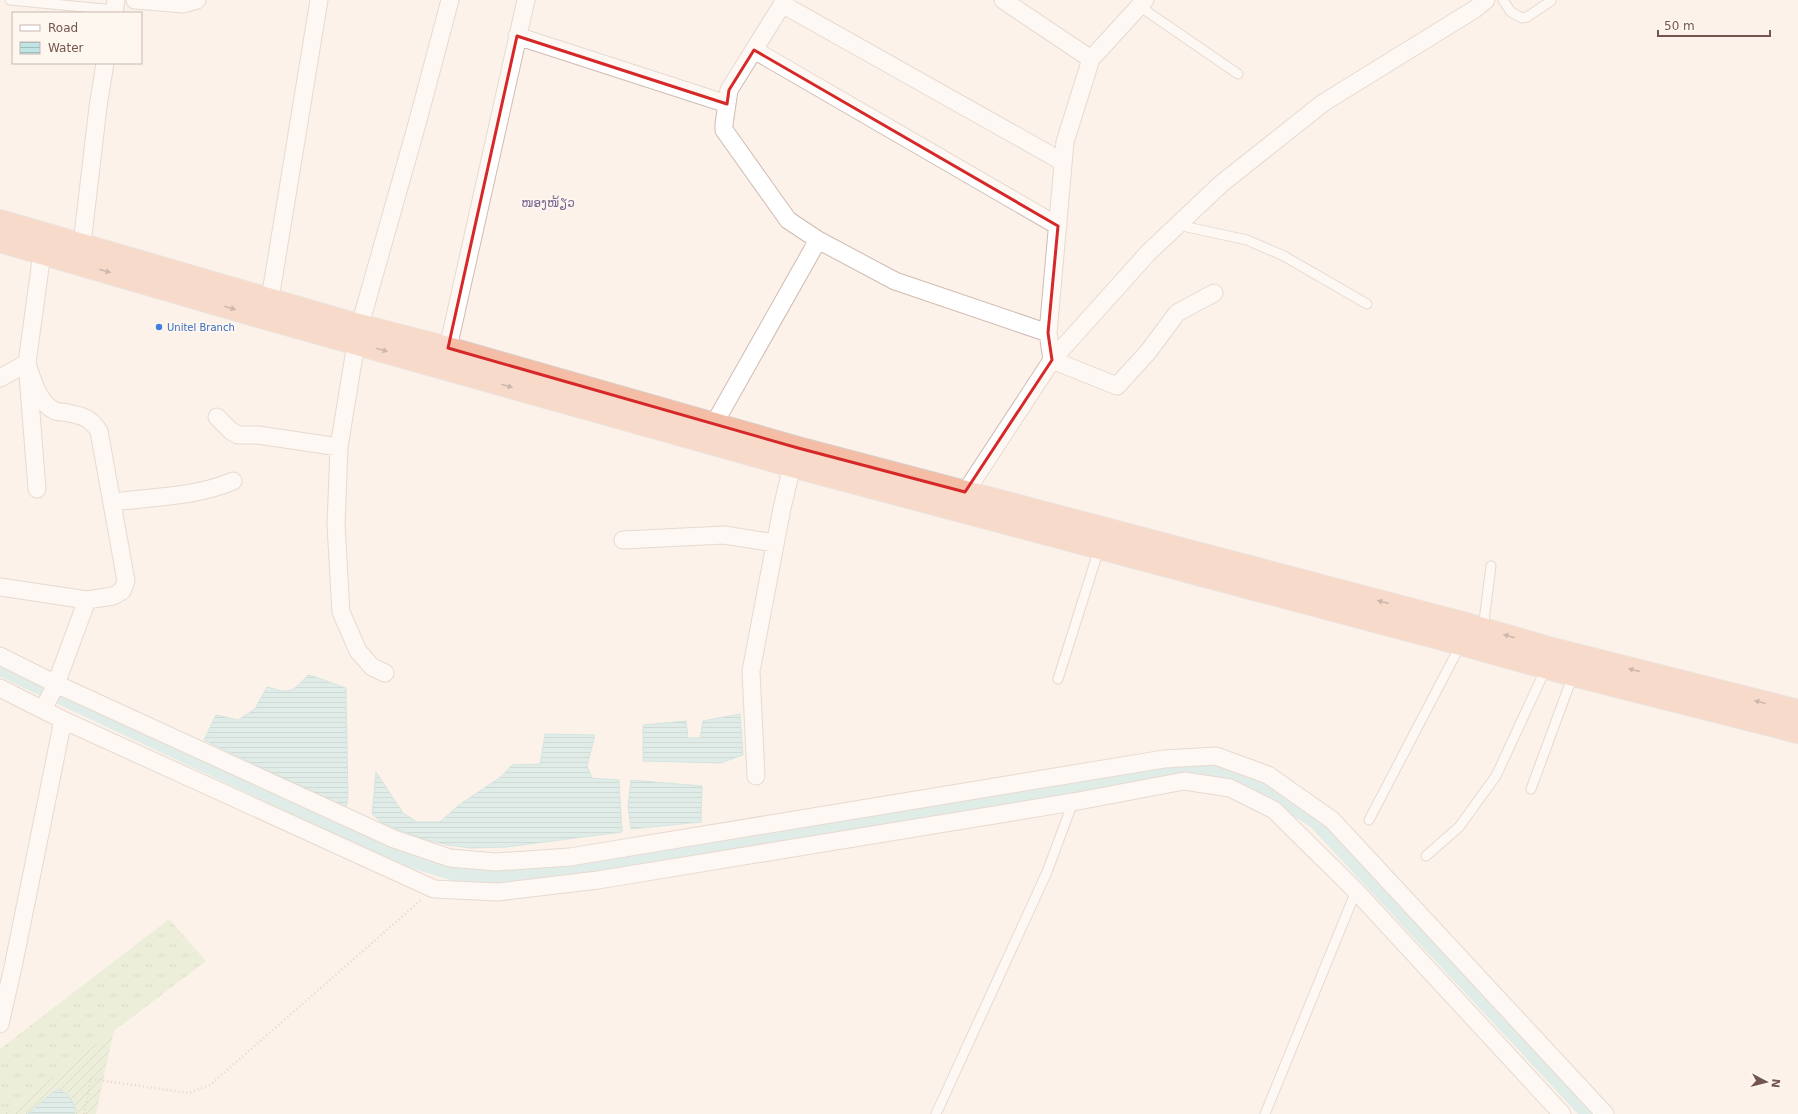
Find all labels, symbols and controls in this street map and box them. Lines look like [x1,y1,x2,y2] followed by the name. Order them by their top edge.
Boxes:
[12,12,142,64] legend
[1658,12,1770,38] scale bar
[1664,19,1695,33] text: 50 m
[48,21,78,35] text: Road
[48,41,84,55] text: Water
[521,195,575,210] district label: ໜອງໜ້ຽວ
[99,268,111,274] one-way arrow
[224,305,236,311] one-way arrow
[154,322,164,332] marker: Unitel Branch
[167,322,235,333] place label: Unitel Branch
[375,348,388,354] one-way arrow
[501,383,513,389] one-way arrow
[1377,599,1389,605] one-way arrow
[1502,633,1514,639] one-way arrow
[1628,667,1640,673] one-way arrow
[1754,698,1766,704] one-way arrow
[1746,1062,1786,1102] north arrow
[1768,1078,1782,1089] text: N

